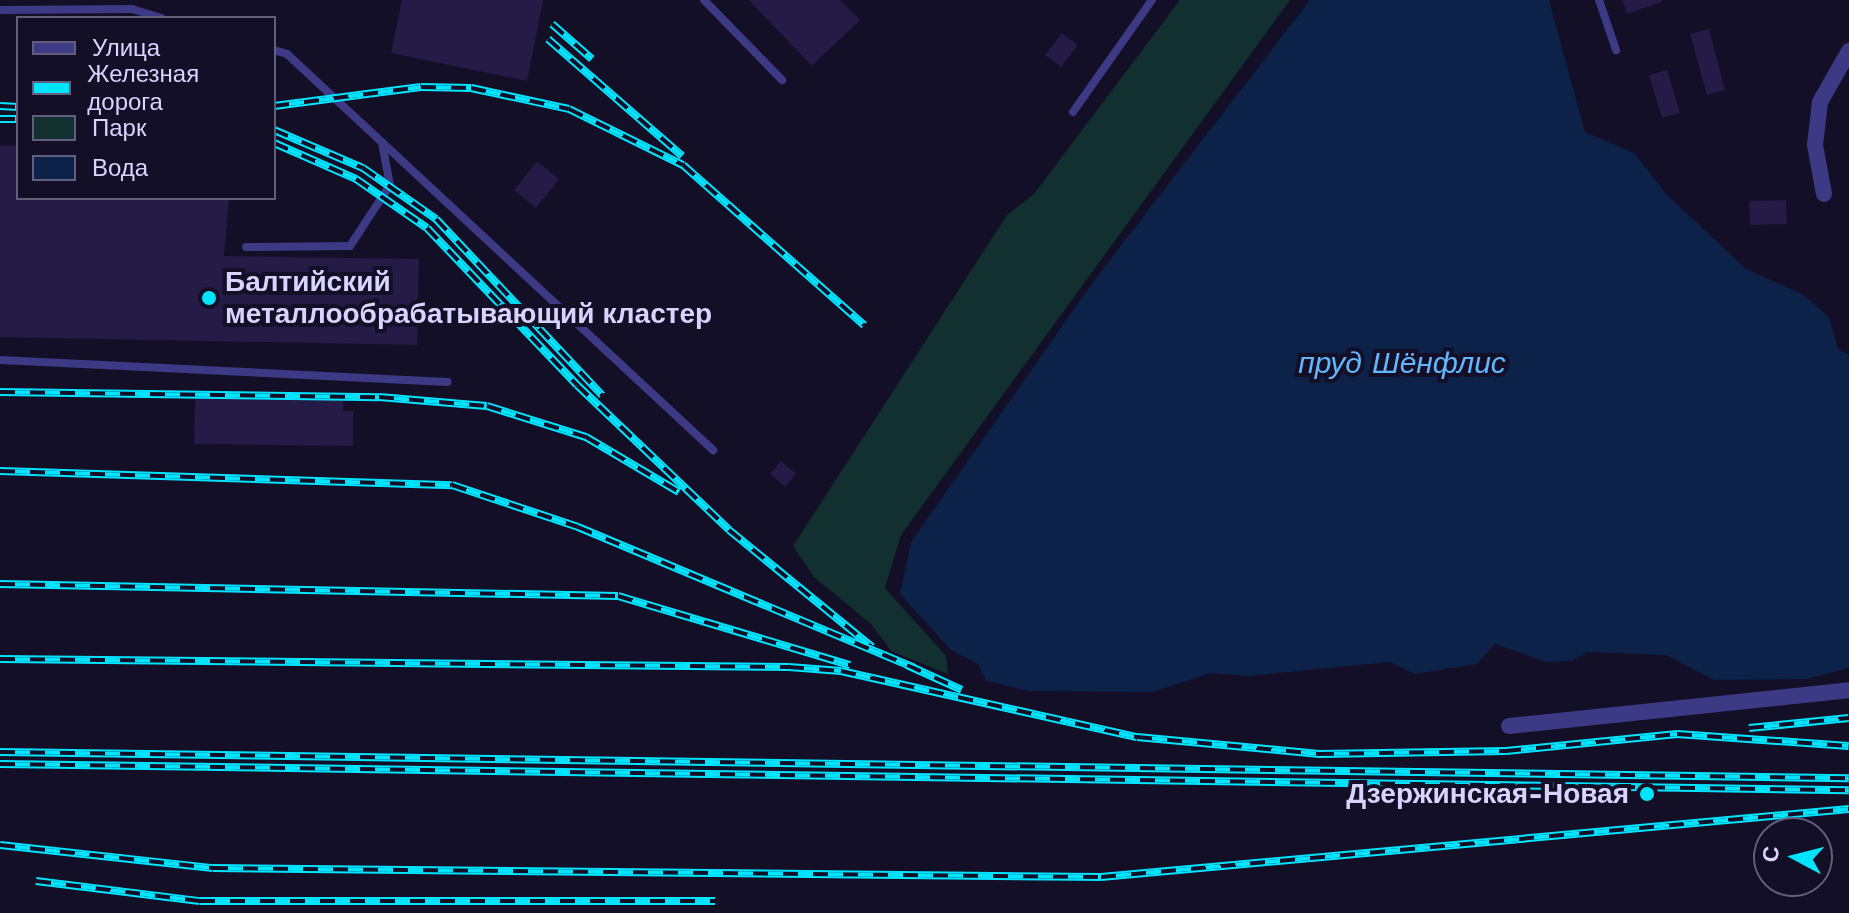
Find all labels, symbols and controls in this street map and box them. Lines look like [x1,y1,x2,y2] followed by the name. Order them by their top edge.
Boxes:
[16,16,276,200] legend
[92,34,160,62] text: Улица
[87,60,199,116] text: Железная дорога
[92,114,146,142] text: Парк
[92,154,148,182] text: Вода
[225,265,712,331] place label: Балтийский металлообрабатывающий кластер
[200,289,218,307] marker: Балтийский металлообрабатывающий кластер
[1298,345,1506,381] water label: пруд Шёнфлис
[1346,777,1629,811] place label: Дзержинская-Новая
[1636,783,1658,805] marker: Дзержинская-Новая
[1753,817,1833,897] north arrow
[1757,845,1784,864] text: С

